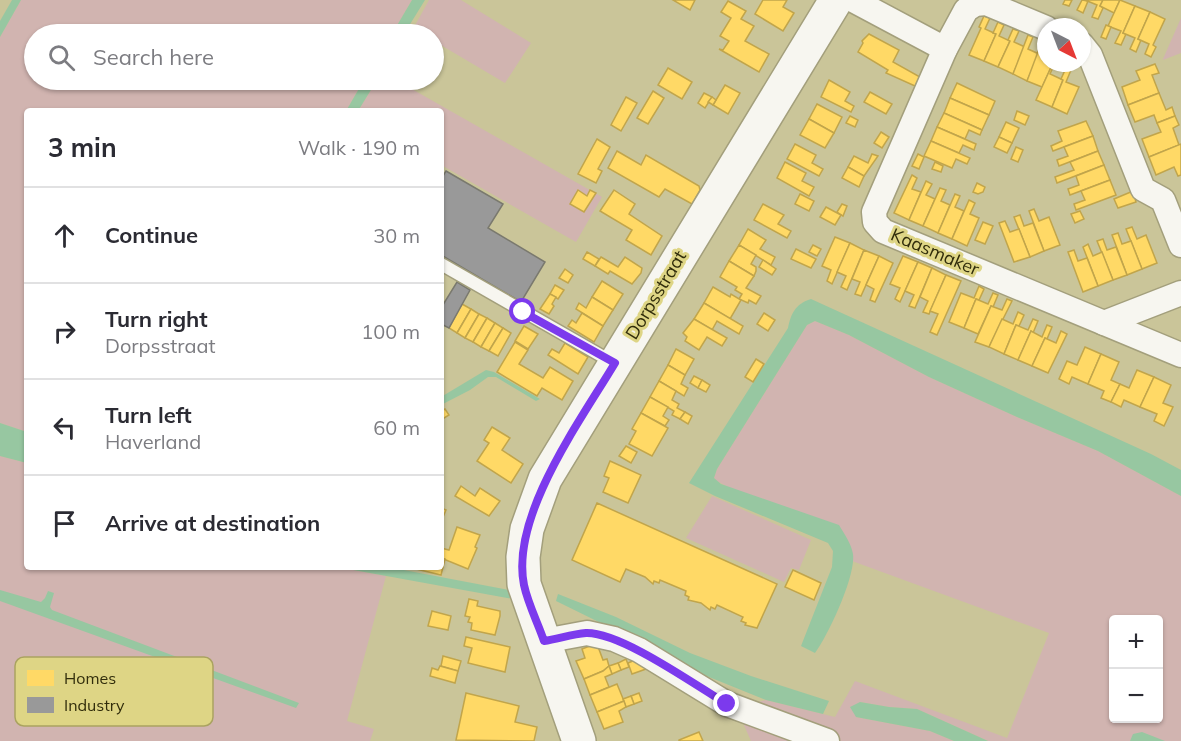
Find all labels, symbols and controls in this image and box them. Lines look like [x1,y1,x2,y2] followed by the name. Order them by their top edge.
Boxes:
[1037,18,1091,72] north arrow
[24,24,444,90] search box
[45,41,78,74] icon: search
[93,43,214,71] text: Search here
[48,131,117,164] text: 3 min
[298,135,420,160] text: Walk · 190 m
[48,219,81,252] icon: ahead
[105,221,198,249] text: Continue
[373,223,420,248] text: 30 m
[887,223,983,281] street label: Kaasmaker
[620,246,691,343] street label: Dorpsstraat
[509,298,535,324] route start
[105,305,208,333] text: Turn right
[48,315,81,348] icon: right
[361,319,420,344] text: 100 m
[105,333,216,358] text: Dorpsstraat
[105,401,192,429] text: Turn left
[48,411,81,444] icon: left
[373,415,420,440] text: 60 m
[105,429,201,454] text: Haverland
[48,507,81,540] icon: arrive
[105,509,320,537] text: Arrive at destination
[1109,615,1163,723] map controls
[1109,615,1163,669] button: +
[15,657,213,726] legend
[64,668,116,688] text: Homes
[1109,669,1163,723] button: −
[713,690,739,716] route end
[64,695,125,715] text: Industry

